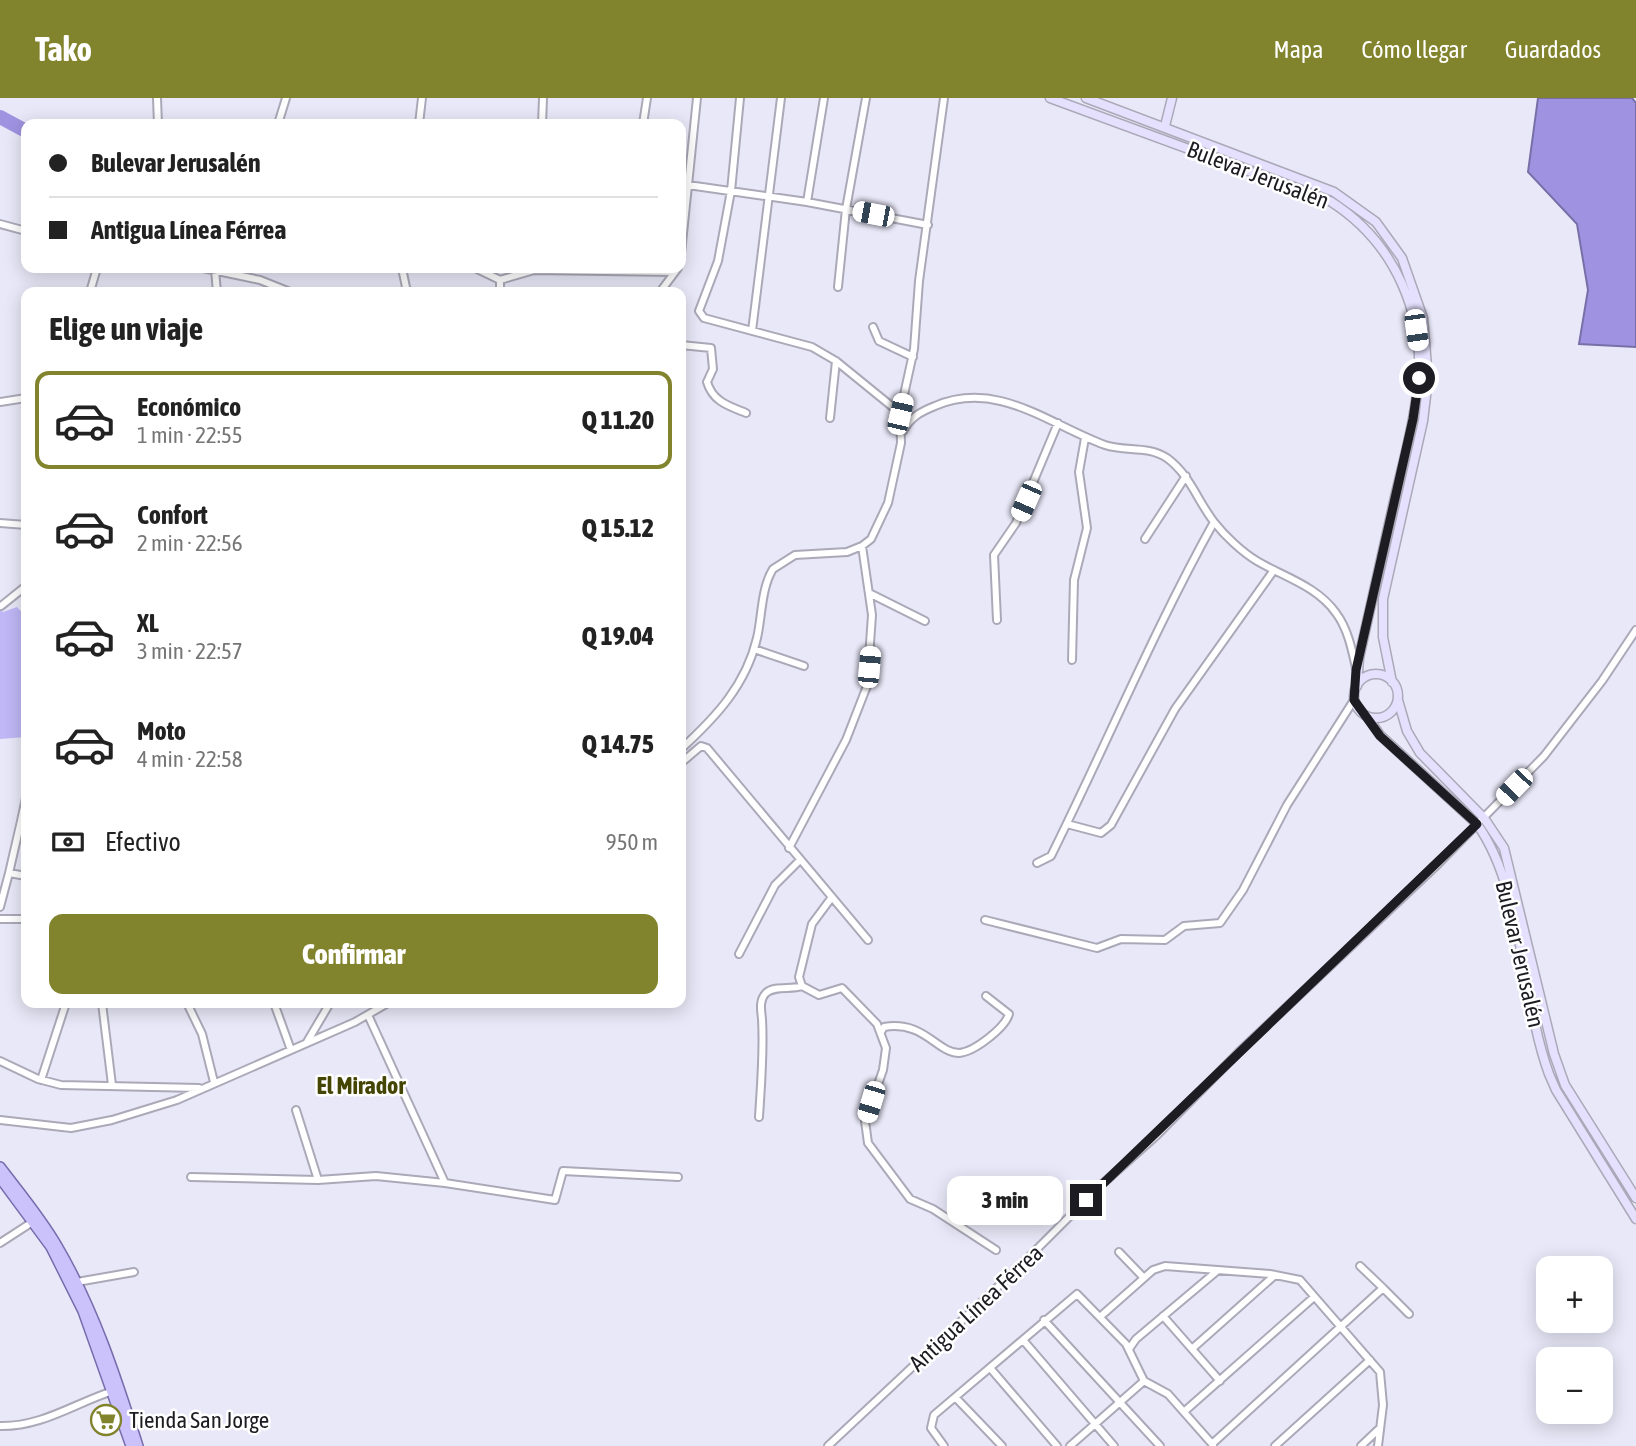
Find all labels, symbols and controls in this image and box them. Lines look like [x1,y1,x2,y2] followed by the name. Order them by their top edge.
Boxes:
[35,30,92,68] text: Tako
[1274,36,1323,63] text: Mapa
[1361,36,1467,63] text: Cómo llegar
[1505,36,1601,63] text: Guardados
[1183,136,1333,214] street label: Bulevar Jerusalén
[91,148,261,178] text: Bulevar Jerusalén
[851,200,896,228] car
[91,215,286,245] text: Antigua Línea Férrea
[1403,308,1430,352] car
[49,310,203,347] text: Elige un viaje
[1403,362,1435,394] route start
[53,389,116,452] icon: car
[886,391,915,437] car
[137,392,241,422] text: Económico
[582,405,654,435] text: Q 11.20
[137,422,243,448] text: 1 min · 22:55
[1008,478,1045,524] car
[53,497,116,560] icon: car
[137,500,208,530] text: Confort
[582,513,654,543] text: Q 15.12
[137,530,243,556] text: 2 min · 22:56
[53,605,116,668] icon: car
[137,608,159,638] text: XL
[582,621,654,651] text: Q 19.04
[137,638,243,664] text: 3 min · 22:57
[857,645,882,689] car
[53,713,116,776] icon: car
[137,716,186,746] text: Moto
[582,729,654,759] text: Q 14.75
[137,746,243,772] text: 4 min · 22:58
[1492,765,1537,809] car
[49,823,87,861] icon: cash
[105,827,181,857] text: Efectivo
[606,829,658,855] text: 950 m
[1490,878,1550,1030] street label: Bulevar Jerusalén
[49,914,658,994] button: Confirmar
[317,1072,406,1099] district label: El Mirador
[855,1079,888,1125] car
[946,1176,1062,1224] callout: 3 min
[1070,1184,1102,1216] route end
[982,1187,1028,1213] text: 3 min
[904,1240,1048,1376] street label: Antigua Línea Férrea
[1536,1256,1613,1424] map controls
[1536,1256,1613,1333] button: +
[1536,1347,1613,1424] button: −
[89,1403,123,1437] supermarket icon: Tienda San Jorge
[129,1407,269,1433] place label: Tienda San Jorge

